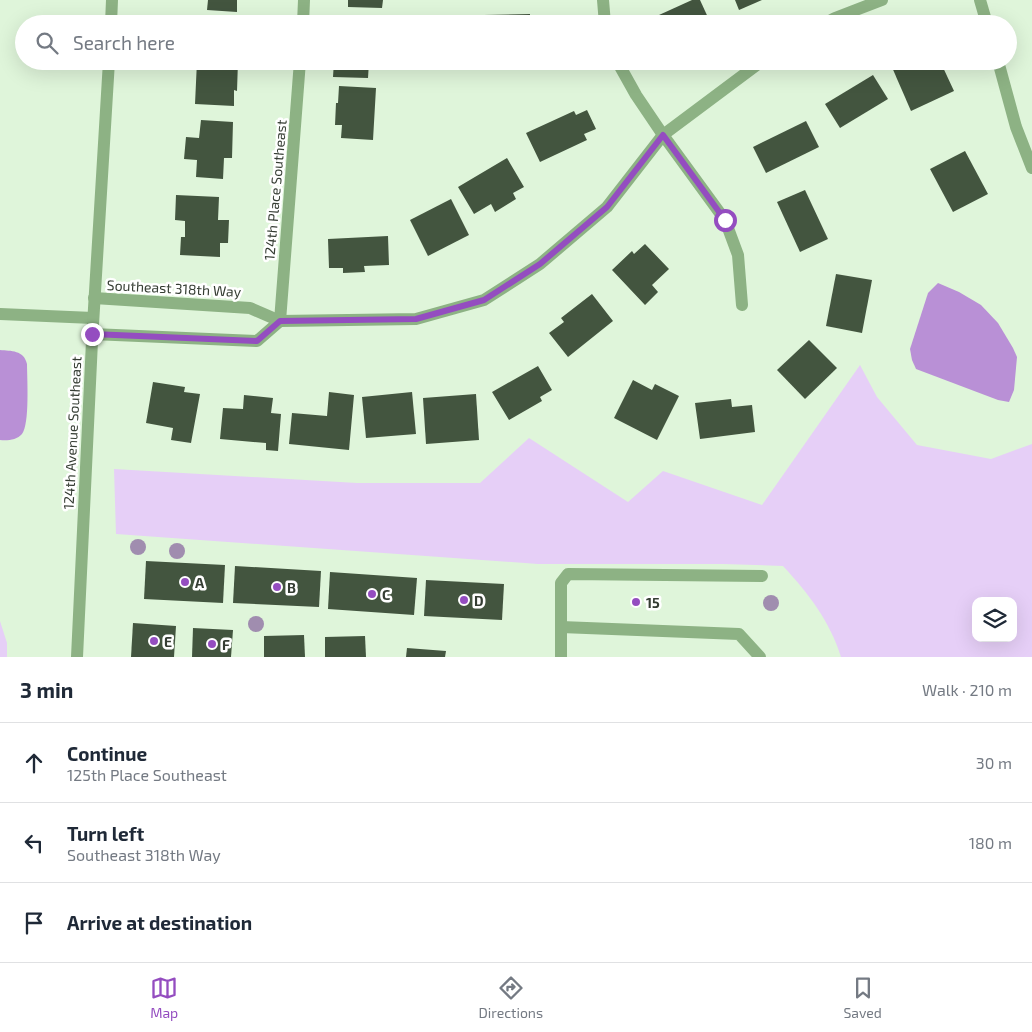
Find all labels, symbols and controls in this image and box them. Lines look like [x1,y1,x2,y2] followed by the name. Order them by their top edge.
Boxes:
[15,15,1017,70] search box
[33,29,61,57] icon: search
[73,31,175,54] text: Search here
[260,119,290,261] street label: 124th Place Southeast
[714,209,737,232] route start
[106,276,242,300] street label: Southeast 318th Way
[81,323,104,346] route end
[60,356,84,510] street label: 124th Avenue Southeast
[195,574,205,591] place label: A
[179,576,191,588] marker: A
[287,579,296,596] place label: B
[271,581,283,593] marker: B
[382,586,390,603] place label: C
[366,588,378,600] marker: C
[474,592,484,609] place label: D
[458,594,470,606] marker: D
[646,594,660,611] place label: 15
[630,596,642,608] marker: 15
[972,597,1017,642] map controls
[972,597,1017,642] button: layers
[164,633,172,650] place label: E
[148,635,160,647] marker: E
[222,636,230,653] place label: F
[206,638,218,650] marker: F
[20,677,73,702] text: 3 min
[922,680,1012,699] text: Walk · 210 m
[67,742,147,765] text: Continue
[20,749,48,777] icon: ahead
[976,753,1012,772] text: 30 m
[67,765,227,784] text: 125th Place Southeast
[67,822,144,845] text: Turn left
[20,829,48,857] icon: left
[969,833,1012,852] text: 180 m
[67,845,221,864] text: Southeast 318th Way
[20,909,48,937] icon: arrive
[67,911,252,934] text: Arrive at destination
[150,974,178,1021] tab: Map
[479,974,543,1021] tab: Directions
[843,974,882,1021] tab: Saved

